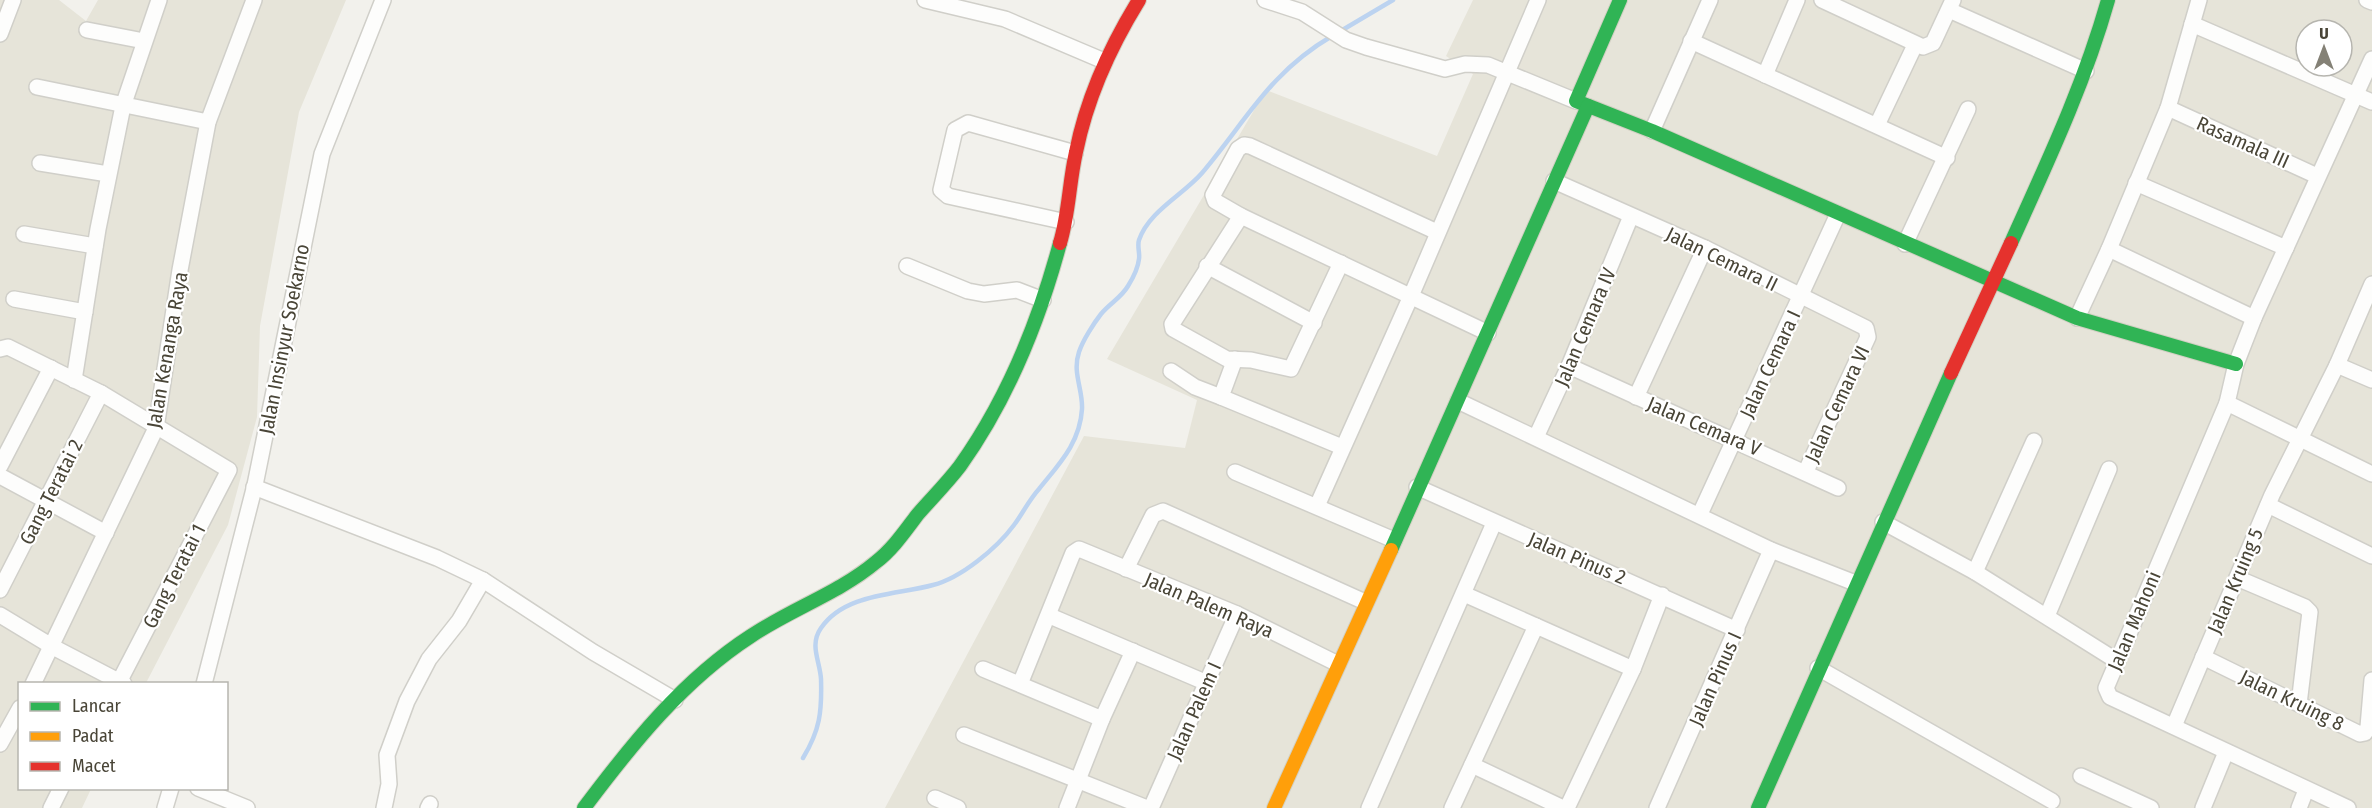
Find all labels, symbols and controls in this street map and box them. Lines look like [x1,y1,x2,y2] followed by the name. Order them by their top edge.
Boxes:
[2294,18,2354,78] north arrow
[2319,24,2329,43] text: U
[2193,111,2293,173] street label: Rasamala III
[1662,222,1782,296] street label: Jalan Cemara II
[254,242,314,436] street label: Jalan Insinyur Soekarno
[1549,263,1621,390] street label: Jalan Cemara IV
[141,270,193,430] street label: Jalan Kenanga Raya
[1735,306,1805,422] street label: Jalan Cemara I
[1799,342,1875,466] street label: Jalan Cemara VI
[1644,391,1765,461] street label: Jalan Cemara V
[14,435,88,549] street label: Gang Teratai 2
[137,520,211,632] street label: Gang Teratai 1
[2202,525,2268,637] street label: Jalan Kruing 5
[1525,527,1630,589] street label: Jalan Pinus 2
[1141,567,1277,643] street label: Jalan Palem Raya
[2102,568,2166,674] street label: Jalan Mahoni
[1684,628,1746,730] street label: Jalan Pinus I
[1162,658,1226,764] street label: Jalan Palem I
[2236,664,2348,736] street label: Jalan Kruing 8
[18,682,228,790] legend
[72,695,121,717] text: Lancar
[72,725,114,747] text: Padat
[72,755,116,777] text: Macet

